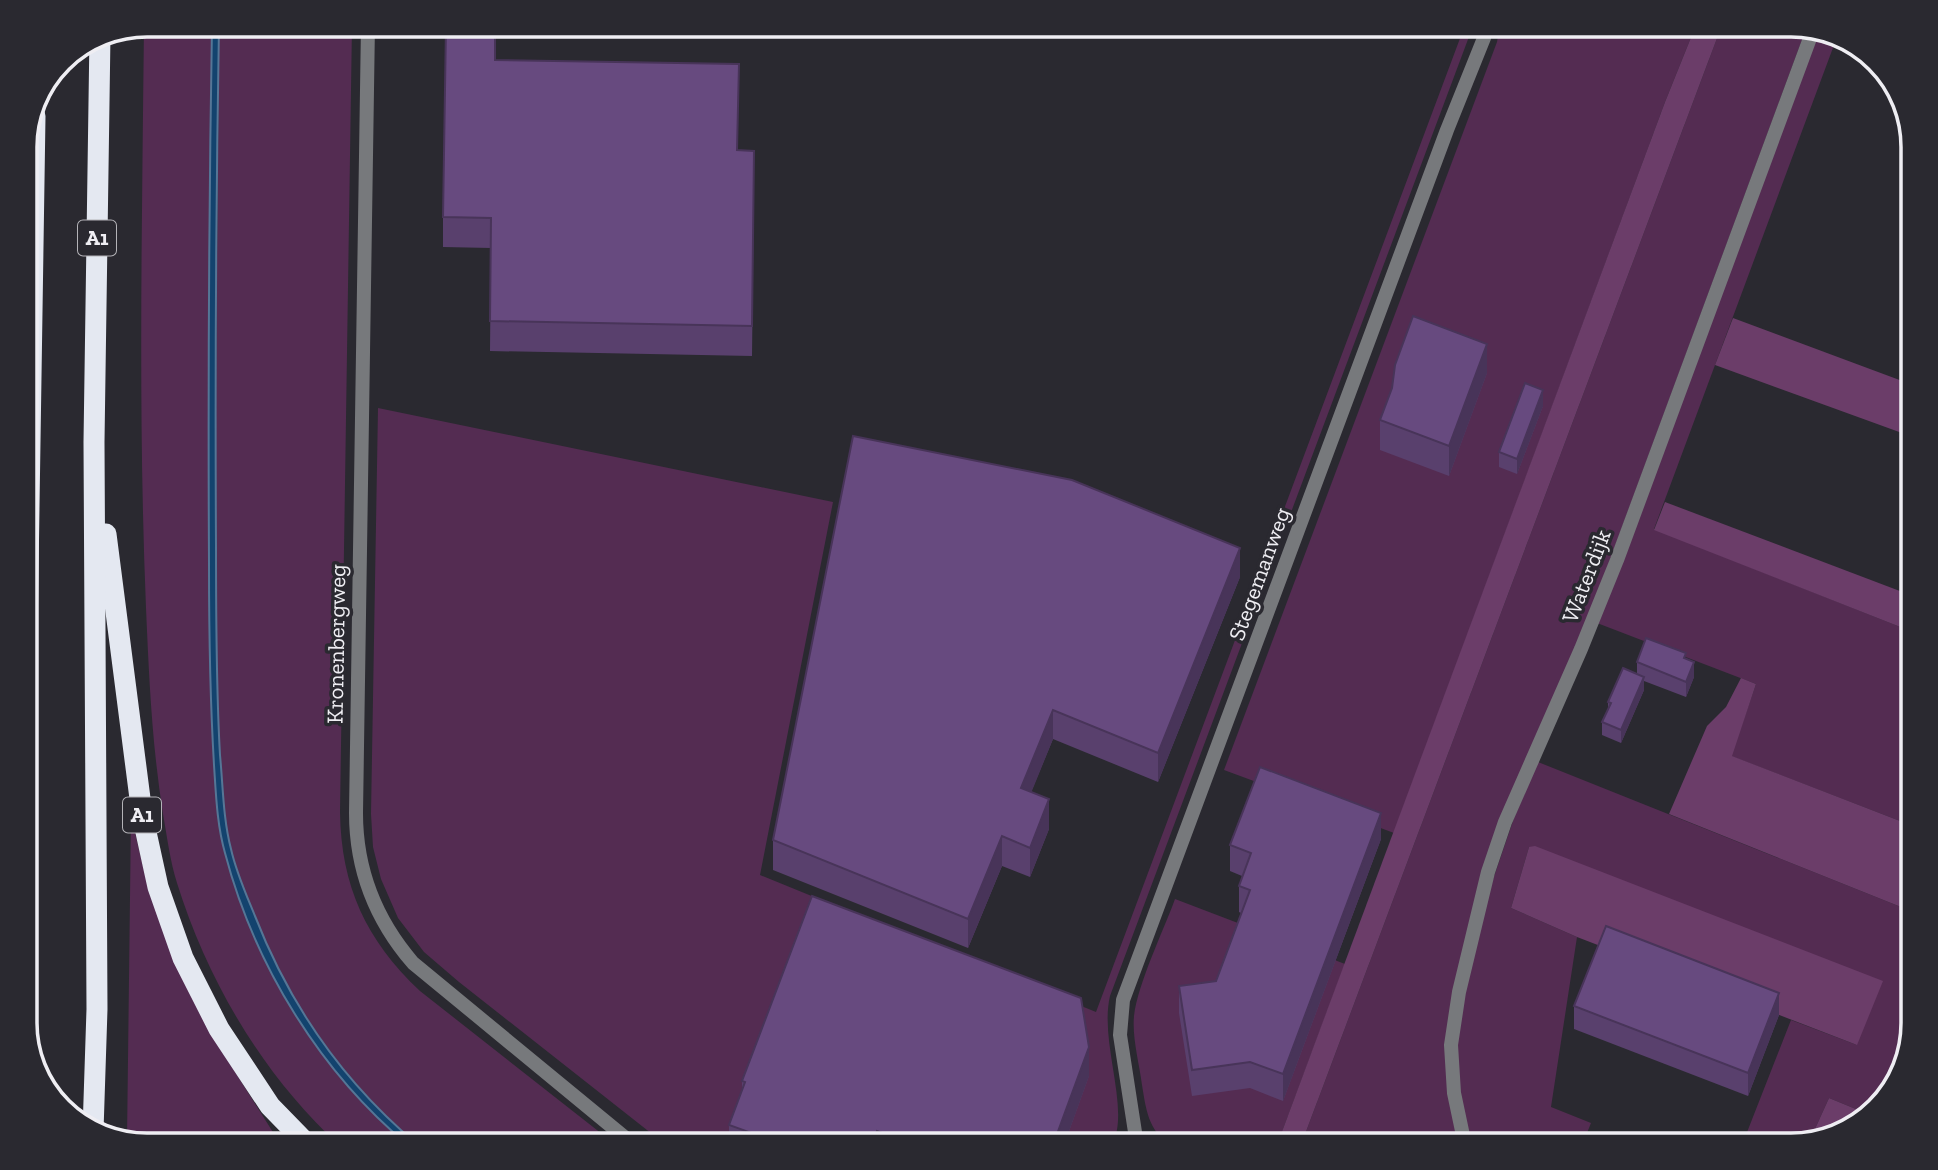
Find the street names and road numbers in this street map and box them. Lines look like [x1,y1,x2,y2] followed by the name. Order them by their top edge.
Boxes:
[78,220,116,256] road number: A1
[1222,503,1296,644] street label: Stegemanweg
[1555,525,1617,626] street label: Waterdijk
[321,564,351,724] street label: Kronenbergweg
[123,798,161,832] road number: A1

